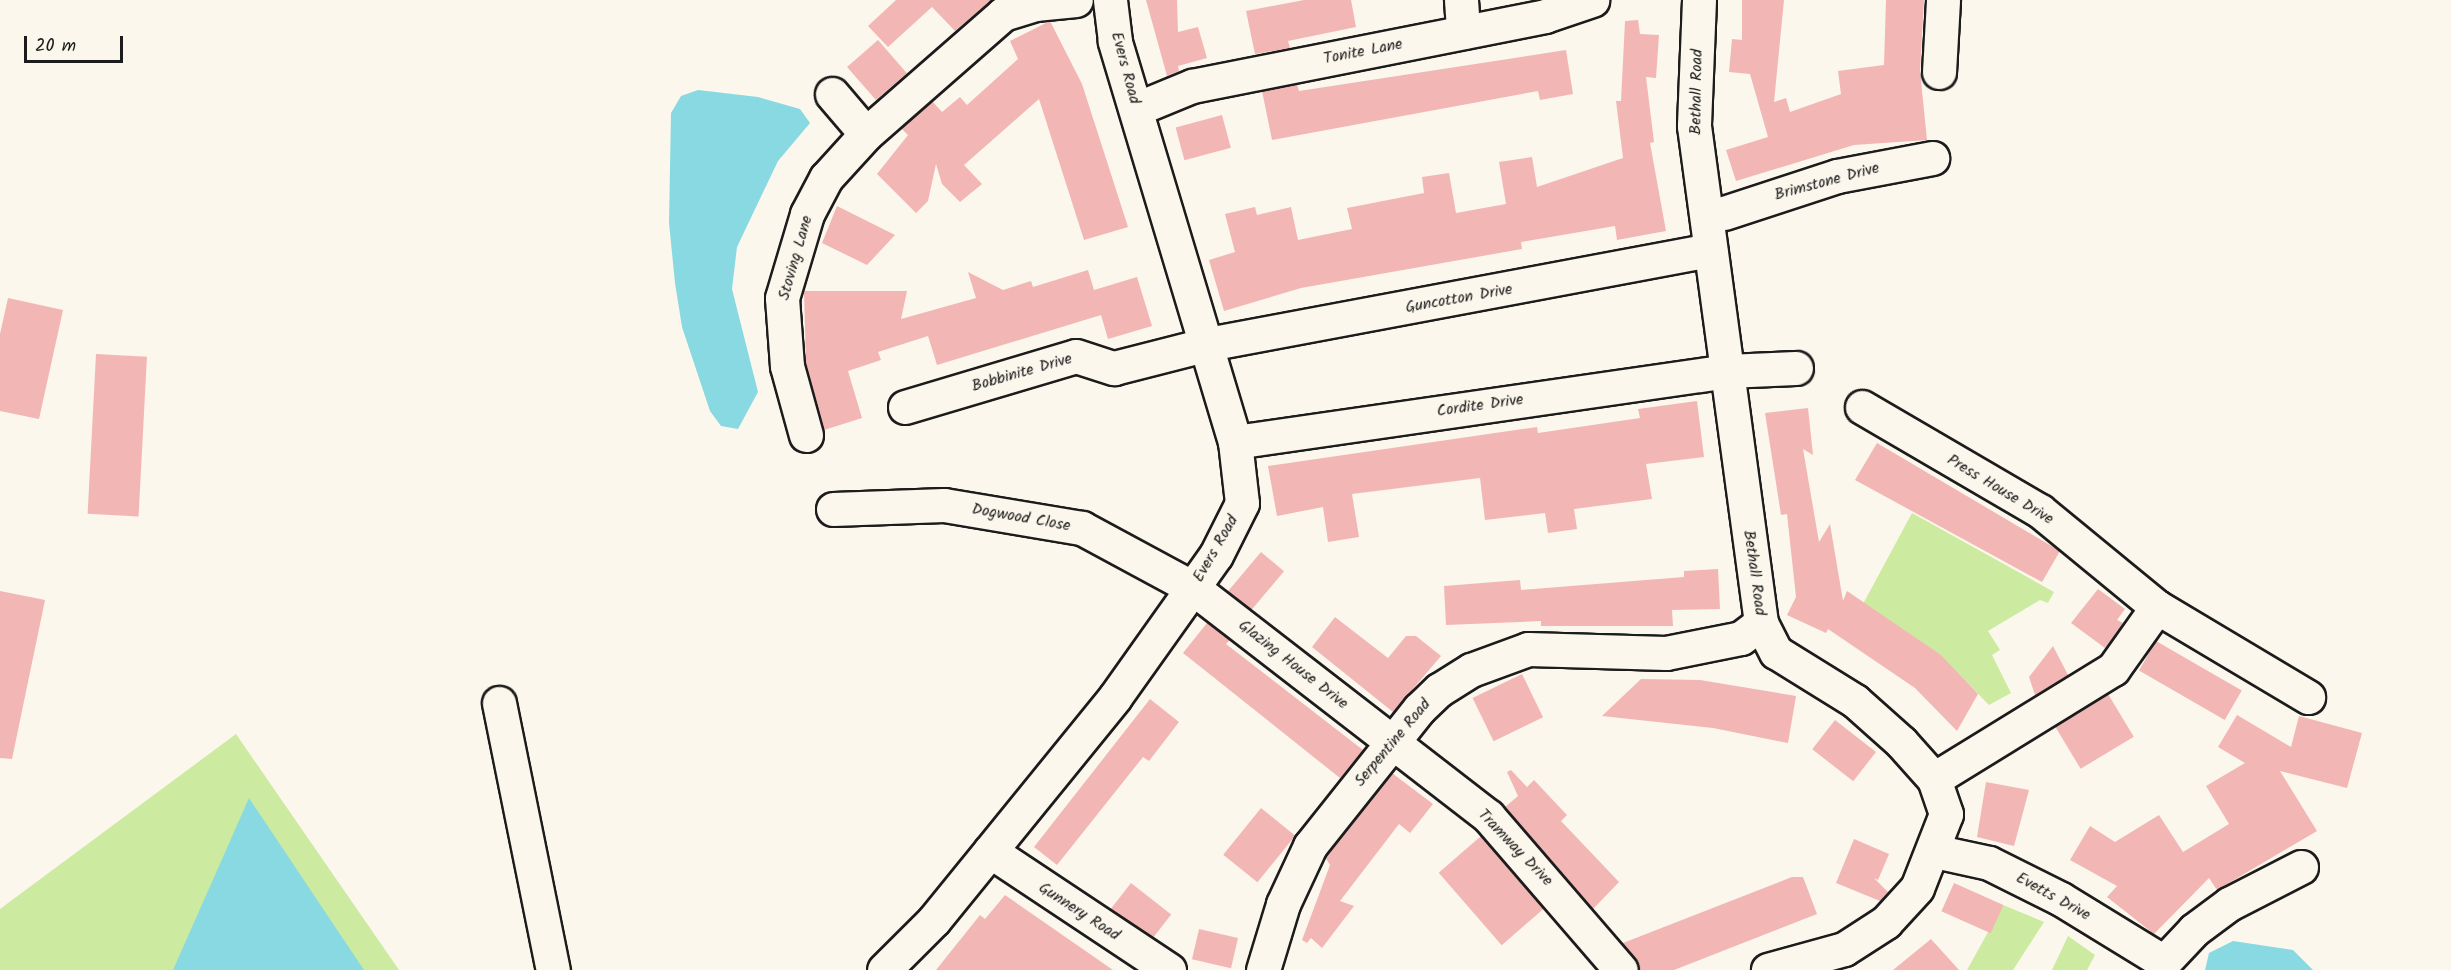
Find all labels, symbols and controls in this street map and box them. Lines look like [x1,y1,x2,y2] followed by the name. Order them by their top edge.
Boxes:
[27,24,126,62] scale bar
[1106,30,1144,106] street label: Evers Road
[35,32,76,61] text: 20 m
[1322,35,1404,69] street label: Tonite Lane
[1687,49,1707,135] street label: Bethall Road
[1772,159,1882,205] street label: Brimstone Drive
[775,214,817,302] street label: Stoving Lane
[1404,280,1514,318] street label: Guncotton Drive
[970,349,1074,397] street label: Bobbinite Drive
[1436,390,1524,422] street label: Cordite Drive
[1943,451,2057,529] street label: Press House Drive
[970,500,1072,536] street label: Dogwood Close
[1189,512,1243,586] street label: Evers Road
[1739,529,1769,617] street label: Bethall Road
[1234,616,1352,714] street label: Glazing House Drive
[1351,695,1435,791] street label: Serpentine Road
[1473,805,1557,891] street label: Tramway Drive
[2012,869,2094,925] street label: Evetts Drive
[1035,879,1123,945] street label: Gunnery Road

